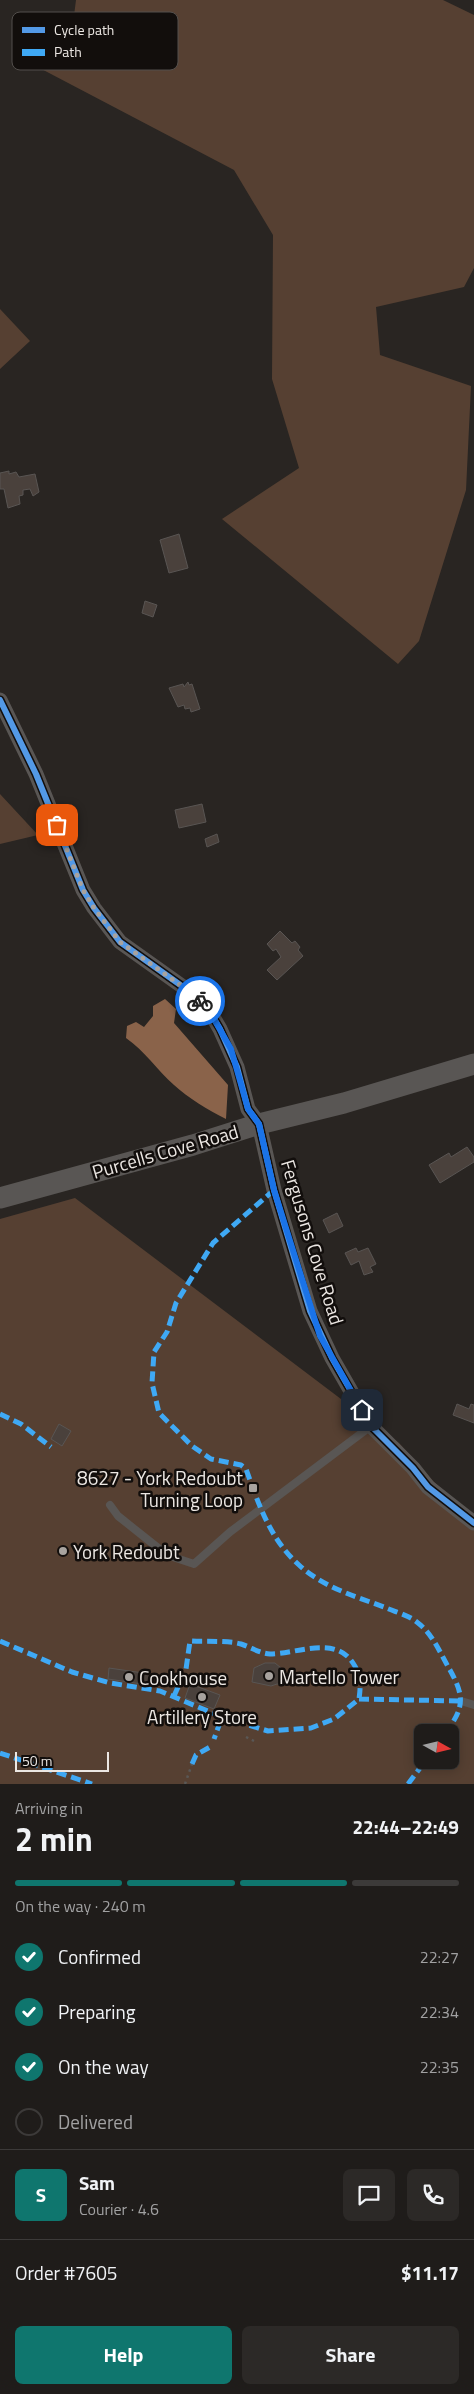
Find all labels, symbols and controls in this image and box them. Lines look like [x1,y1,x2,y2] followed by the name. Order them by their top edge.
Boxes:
[12,12,178,70] legend
[54,19,114,40] text: Cycle path
[54,41,82,62] text: Path
[36,804,78,846] pin
[43,811,71,839] icon: bag
[175,976,225,1026] courier
[186,987,214,1015] icon: bike
[88,1116,242,1186] street label: Purcells Cove Road
[274,1156,352,1328] street label: Fergusons Cove Road
[341,1389,383,1431] pin
[348,1396,376,1424] icon: home
[77,1463,243,1514] place label: 8627 - York Redoubt Turning Loop
[247,1482,259,1494] marker: 8627 - York Redoubt Turning Loop
[73,1537,180,1566] place label: York Redoubt
[57,1545,69,1557] marker: York Redoubt
[279,1662,399,1691] place label: Martello Tower
[139,1663,227,1692] place label: Cookhouse
[263,1670,275,1682] marker: Martello Tower
[123,1671,135,1683] marker: Cookhouse
[196,1691,208,1703] marker: Artillery Store
[147,1702,257,1731] place label: Artillery Store
[414,1724,459,1769] north arrow
[414,1724,459,1769] map controls
[15,1749,109,1772] scale bar
[22,1750,52,1771] text: 50 m
[15,1796,83,1820] text: Arriving in
[352,1812,459,1841] text: 22:44–22:49
[15,1815,93,1863] text: 2 min
[15,1894,146,1918] text: On the way · 240 m
[58,1942,141,1971] text: Confirmed
[15,1943,43,1971] icon: check
[420,1945,459,1969] text: 22:27
[58,1997,135,2026] text: Preparing
[15,1998,43,2026] icon: check
[420,2000,459,2024] text: 22:34
[58,2052,149,2081] text: On the way
[15,2053,43,2081] icon: check
[420,2055,459,2079] text: 22:35
[58,2107,133,2136] text: Delivered
[79,2168,115,2197] text: Sam
[343,2169,395,2221] button: chat
[407,2169,459,2221] button: phone
[36,2180,46,2209] text: S
[79,2197,159,2221] text: Courier · 4.6
[15,2258,117,2287] text: Order #7605
[401,2258,459,2287] text: $11.17
[15,2326,232,2384] button: Help
[242,2326,459,2384] button: Share

